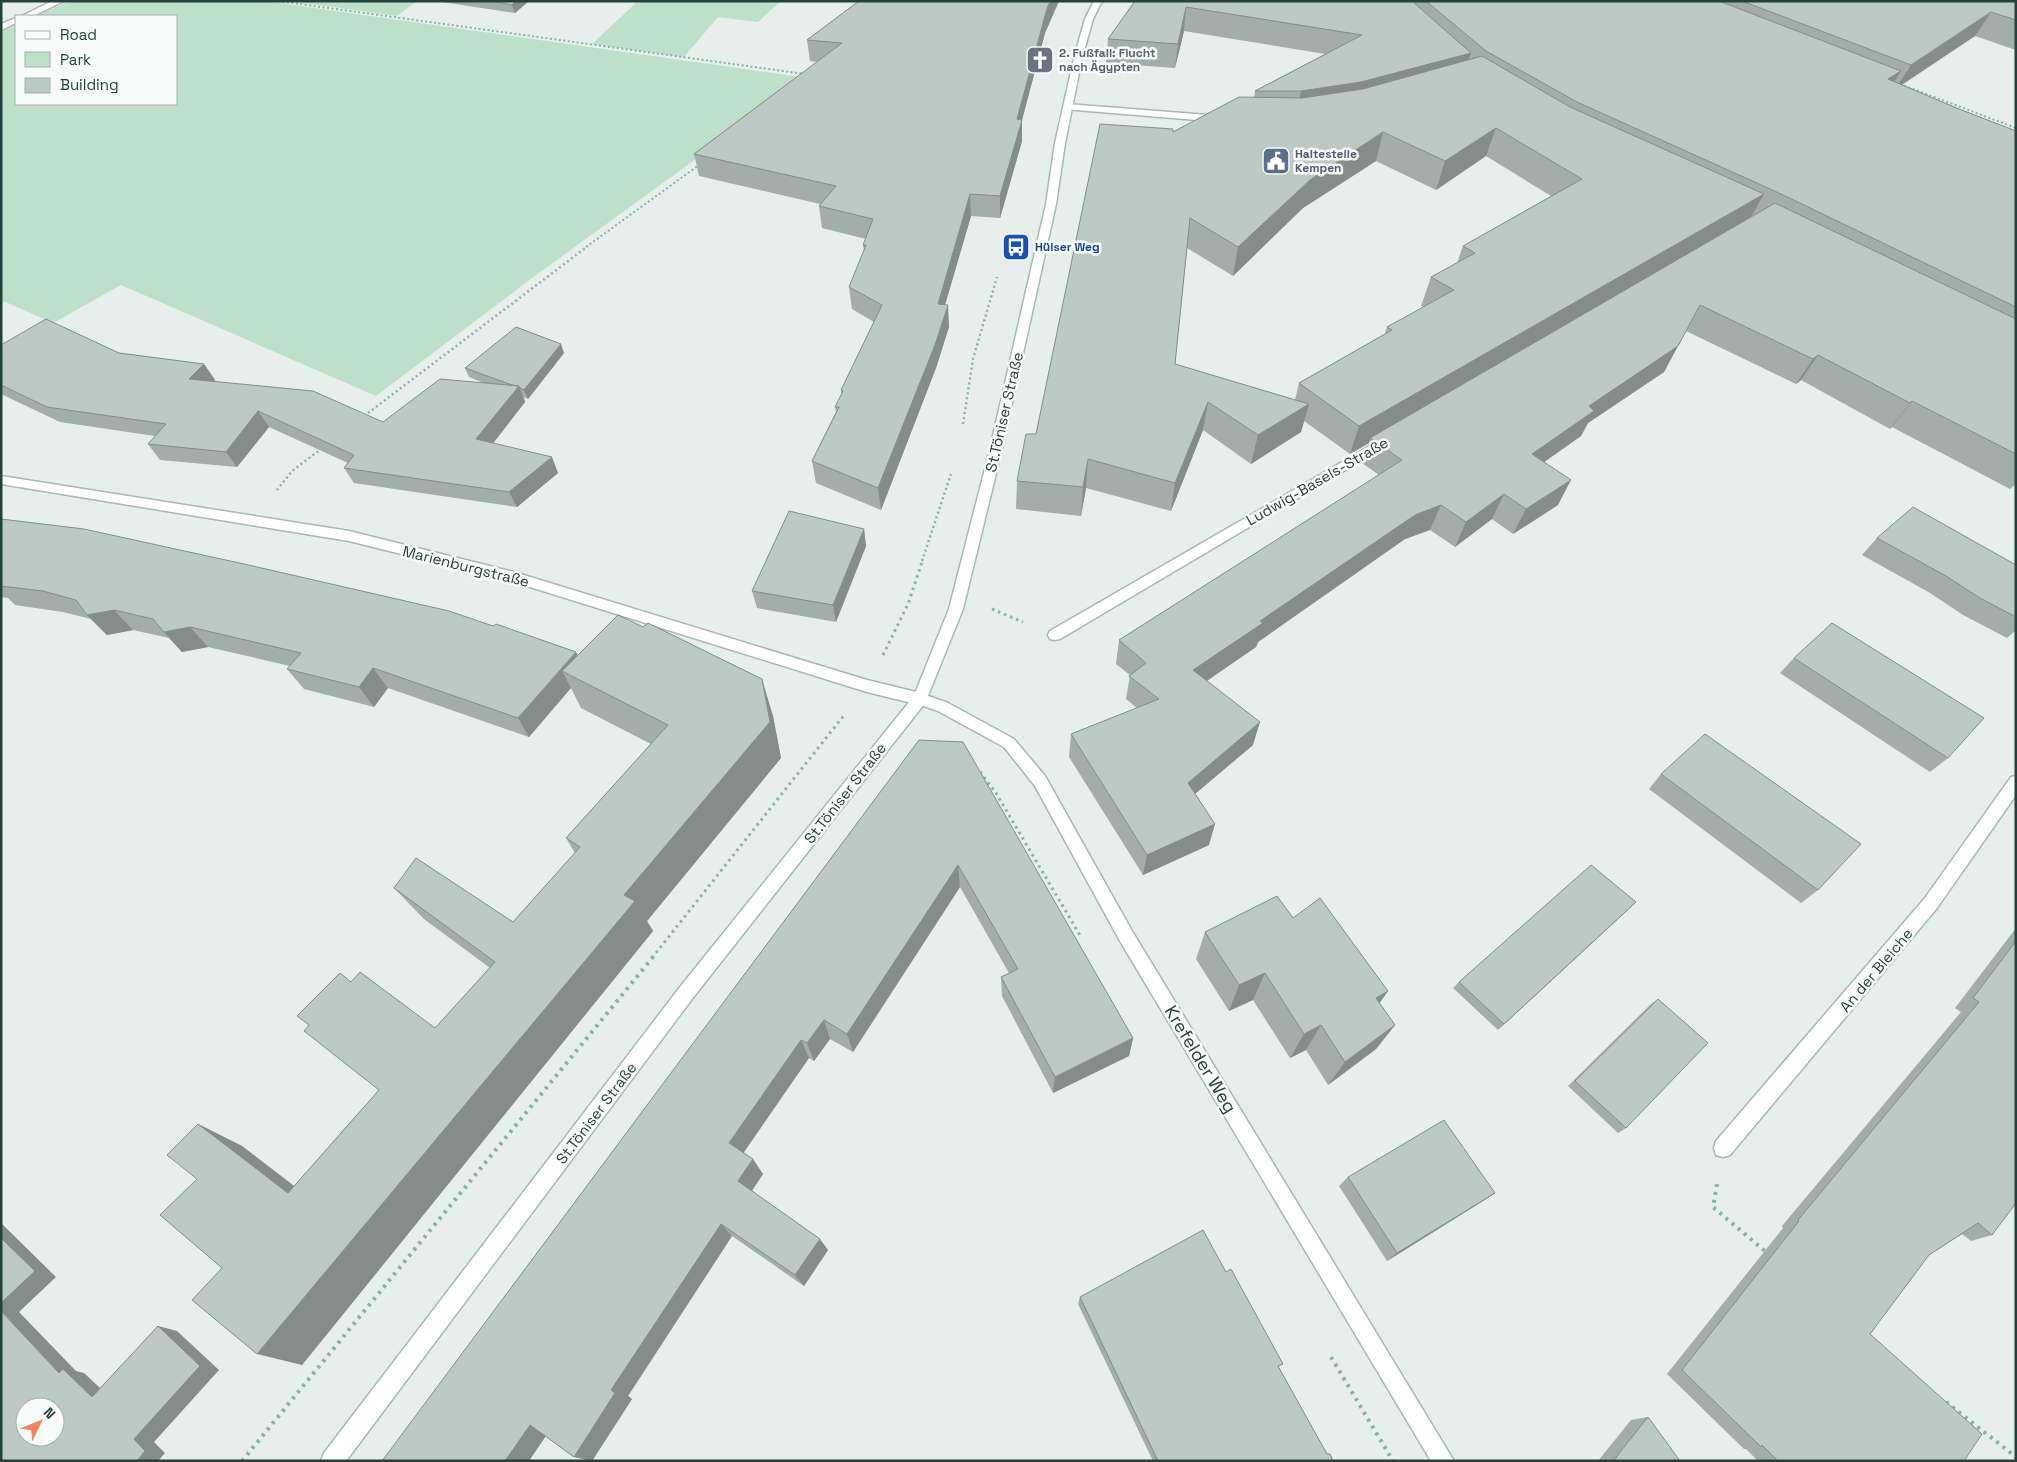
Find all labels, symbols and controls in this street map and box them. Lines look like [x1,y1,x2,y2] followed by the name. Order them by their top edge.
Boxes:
[15,15,178,105] legend
[60,25,97,44] text: Road
[1025,45,1055,75] church icon: 2. Fußfall: Flucht nach Ägypten
[1059,45,1155,75] place label: 2. Fußfall: Flucht nach Ägypten
[60,50,91,69] text: Park
[60,75,119,94] text: Building
[1261,146,1291,176] public building icon: Haltestelle Kempen
[1295,146,1357,176] place label: Haltestelle Kempen
[1001,232,1031,262] bus stop icon: Hülser Weg
[1035,239,1100,255] place label: Hülser Weg
[981,350,1027,474] street label: St.Töniser Straße
[1242,432,1392,530] street label: Ludwig-Basels-Straße
[401,541,531,591] street label: Marienburgstraße
[800,739,890,847] street label: St.Töniser Straße
[1835,924,1917,1016] street label: An der Bleiche
[1160,1001,1242,1117] street label: Krefelder Weg
[552,1058,641,1168] street label: St.Töniser Straße
[15,1397,65,1447] north arrow
[40,1404,59,1423] text: N

